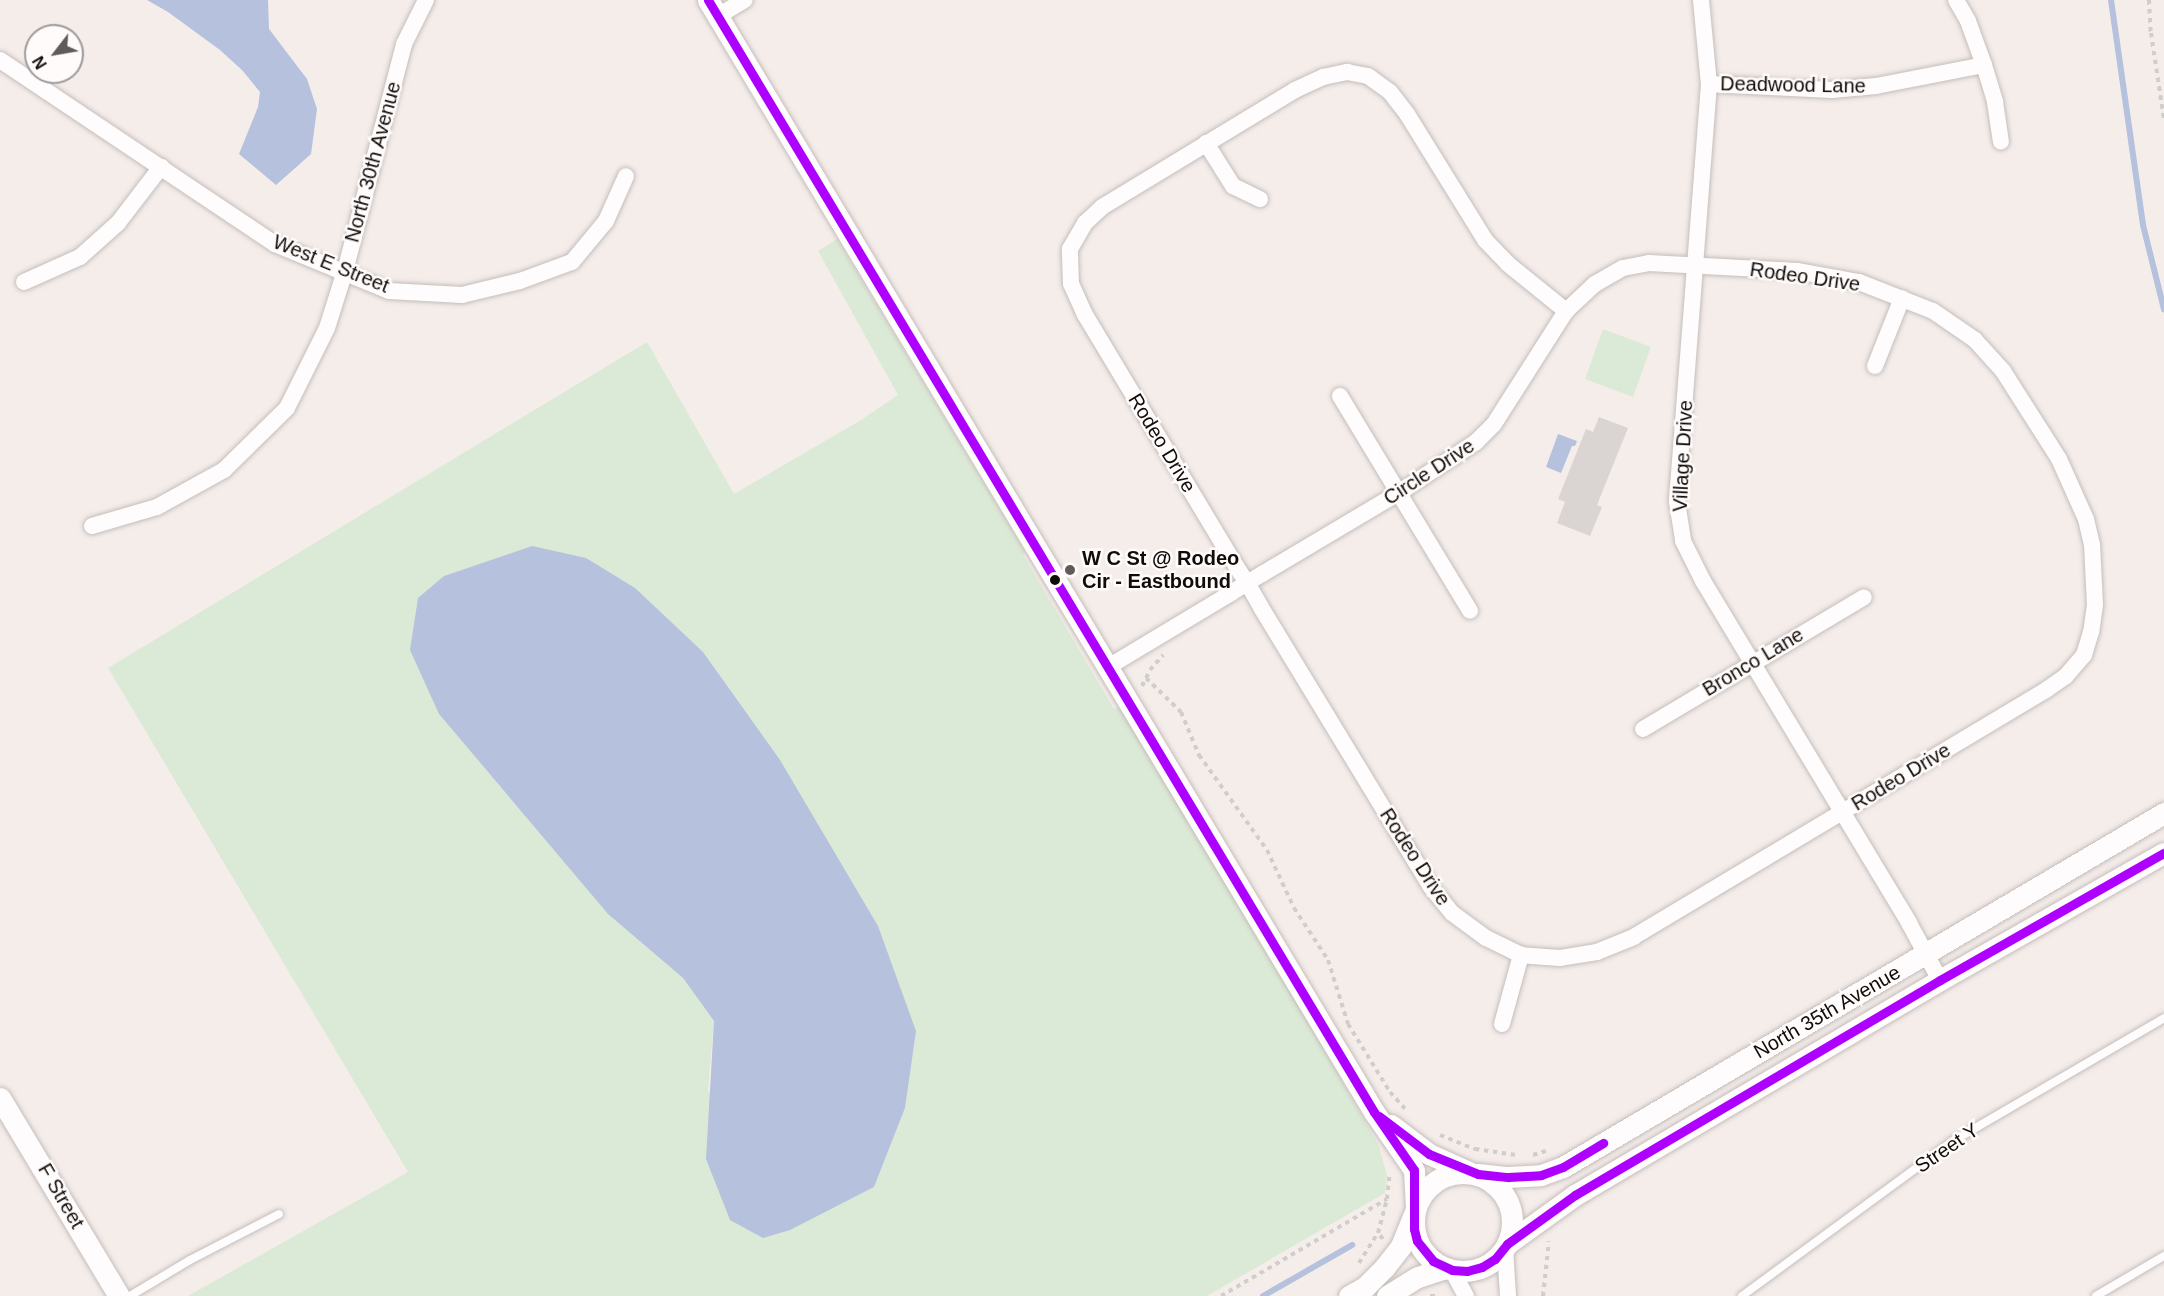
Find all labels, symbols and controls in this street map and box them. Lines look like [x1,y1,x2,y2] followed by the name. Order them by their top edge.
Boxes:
[24,24,84,84] north arrow
[30,53,50,72] text: N
[1720,72,1866,98] street label: Deadwood Lane
[340,79,406,245] street label: North 30th Avenue
[269,230,393,298] street label: West E Street
[1748,257,1862,297] street label: Rodeo Drive
[1123,389,1201,497] street label: Rodeo Drive
[1668,399,1698,513] street label: Village Drive
[1379,434,1479,510] street label: Circle Drive
[1082,546,1239,593] place label: W C St @ Rodeo Cir - Eastbound
[1063,563,1077,577] marker: W C St @ Rodeo Cir - Eastbound
[1049,574,1061,586] unlabelled marker
[1698,623,1808,701] street label: Bronco Lane
[1847,738,1955,816] street label: Rodeo Drive
[1375,804,1455,910] street label: Rodeo Drive
[1749,960,1905,1064] street label: North 35th Avenue
[1910,1118,1984,1178] street label: Street Y
[33,1159,89,1233] street label: F Street

